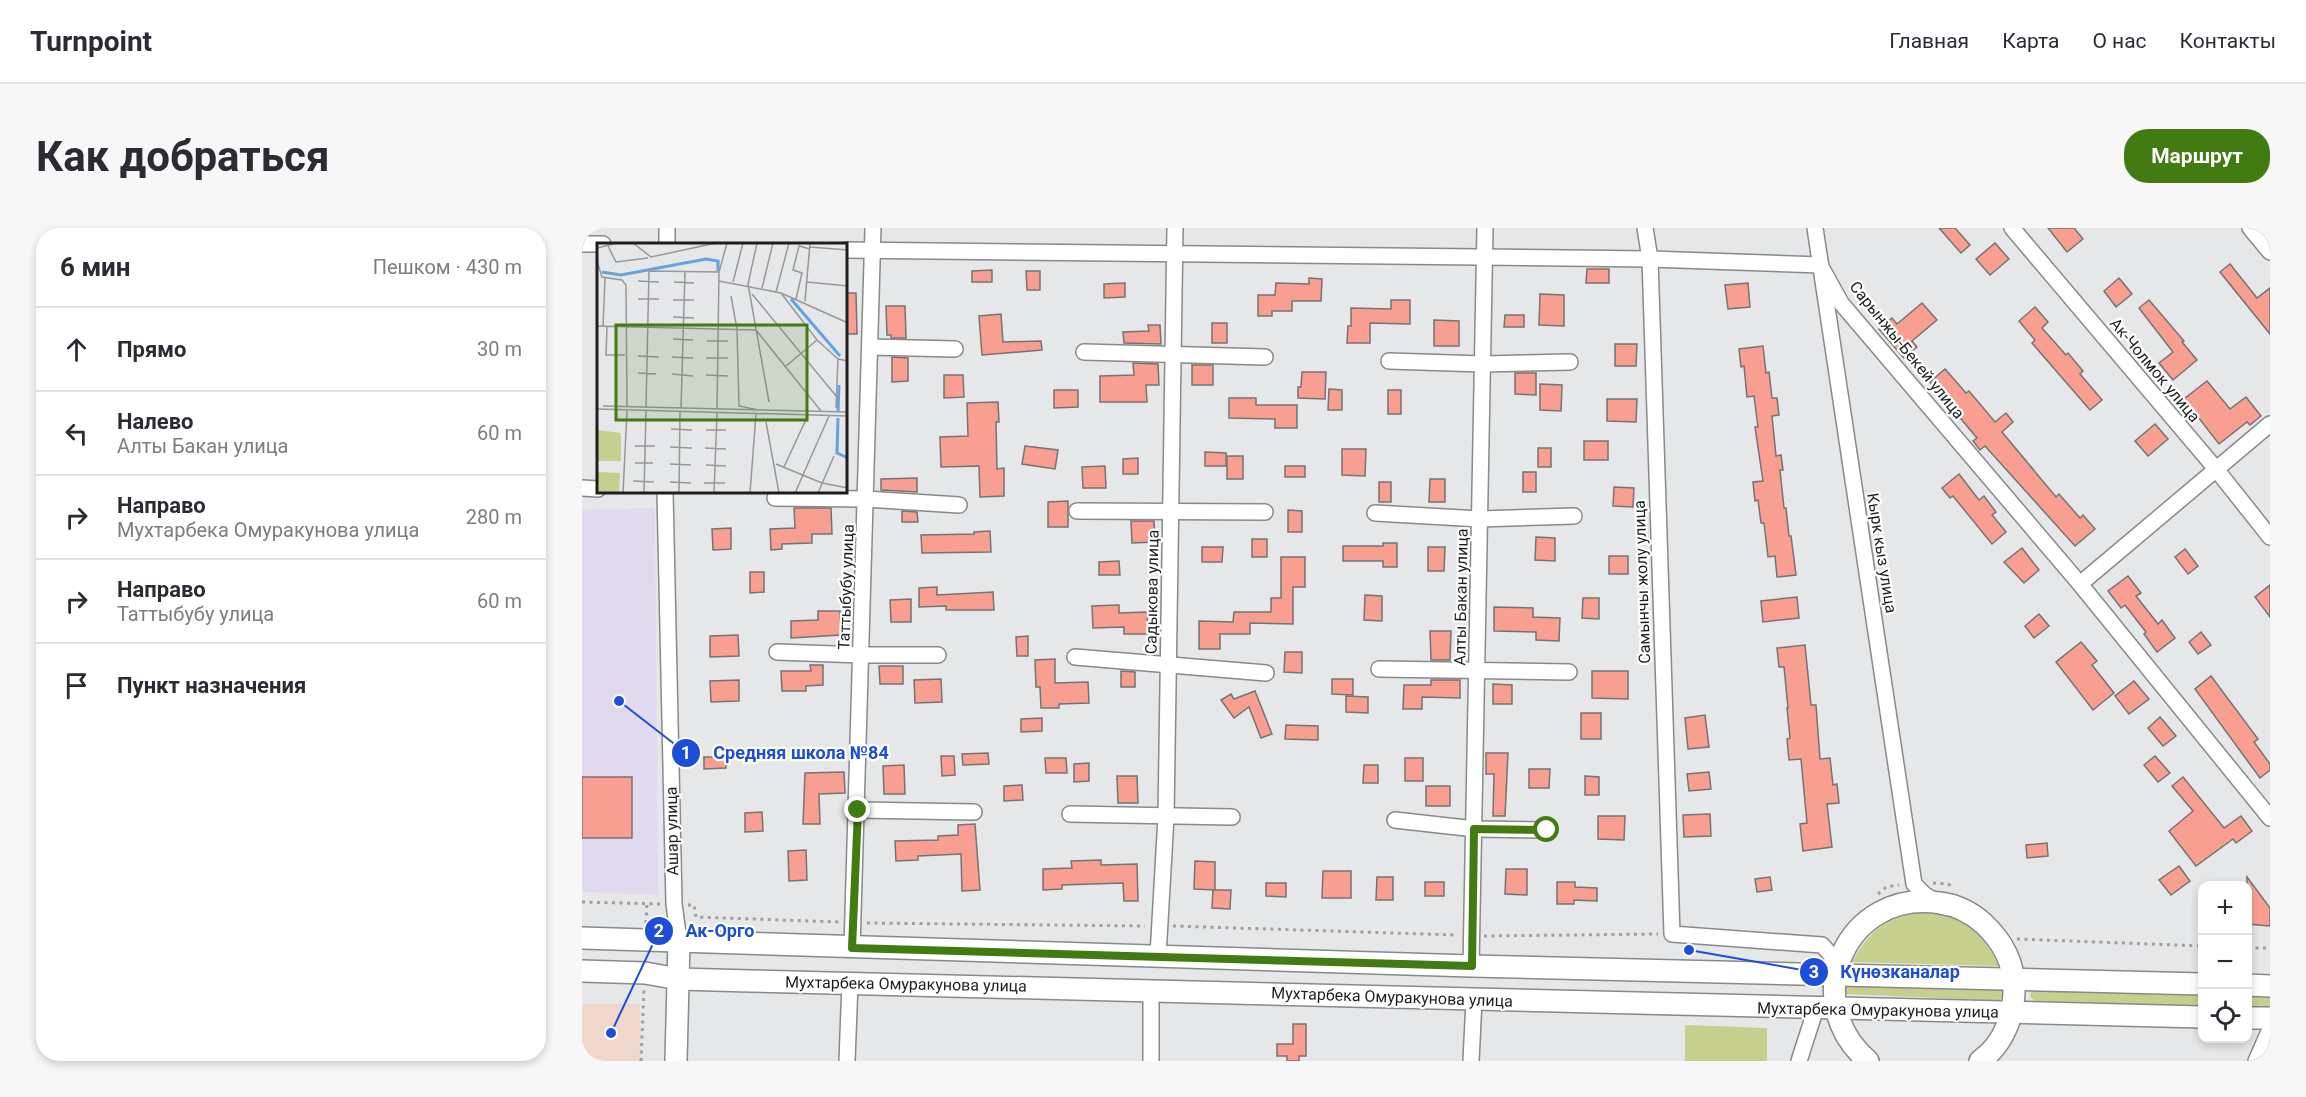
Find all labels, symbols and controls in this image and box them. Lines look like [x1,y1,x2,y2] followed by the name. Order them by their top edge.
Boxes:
[30,25,152,58] text: Turnpoint
[1889,29,1969,53] text: Главная
[2002,29,2059,53] text: Карта
[2092,29,2147,53] text: О нас
[2180,29,2276,53] text: Контакты
[2124,129,2270,183] button: Маршрут
[36,132,330,181] text: Как добраться
[597,243,848,494] inset map
[60,252,131,282] text: 6 мин
[373,255,522,279] text: Пешком · 430 m
[1846,277,1968,423] street label: Сарынжы-Бекей улица
[2106,314,2204,426] street label: Ак-Чолмок улица
[60,333,93,366] icon: ahead
[117,337,186,362] text: Прямо
[477,337,522,361] text: 30 m
[117,409,194,434] text: Налево
[60,417,93,450] icon: left
[477,421,522,445] text: 60 m
[117,434,288,458] text: Алты Бакан улица
[1863,492,1901,614] street label: Кырк кыз улица
[117,493,206,518] text: Направо
[1630,500,1654,664] street label: Самынчы жолу улица
[60,501,93,534] icon: right
[466,505,522,529] text: 280 m
[117,518,419,542] text: Мухтарбека Омуракунова улица
[834,524,858,650] street label: Таттыбубу улица
[1450,528,1472,666] street label: Алты Бакан улица
[1141,530,1163,654] street label: Садыкова улица
[117,577,206,602] text: Направо
[60,585,93,618] icon: right
[477,589,522,613] text: 60 m
[117,602,274,626] text: Таттыбубу улица
[60,669,93,702] icon: arrive
[117,673,306,698] text: Пункт назначения
[671,735,900,771] callout: Средняя школа №84
[681,742,691,763] text: 1
[713,742,889,763] text: Средняя школа №84
[662,786,682,876] street label: Ашар улица
[844,796,870,822] route end
[1533,816,1559,842] route start
[2198,881,2252,1043] map controls
[2198,881,2252,935] button: +
[644,913,767,949] callout: Ак-Орго
[654,920,664,941] text: 2
[685,920,755,941] text: Ак-Орго
[2198,935,2252,989] button: −
[1799,954,1972,990] callout: Күнөзканалар
[1809,961,1819,982] text: 3
[1840,961,1960,982] text: Күнөзканалар
[785,972,1027,996] street label: Мухтарбека Омуракунова улица
[1271,983,1513,1011] street label: Мухтарбека Омуракунова улица
[2198,989,2252,1043] button: locate
[1757,998,1999,1022] street label: Мухтарбека Омуракунова улица

